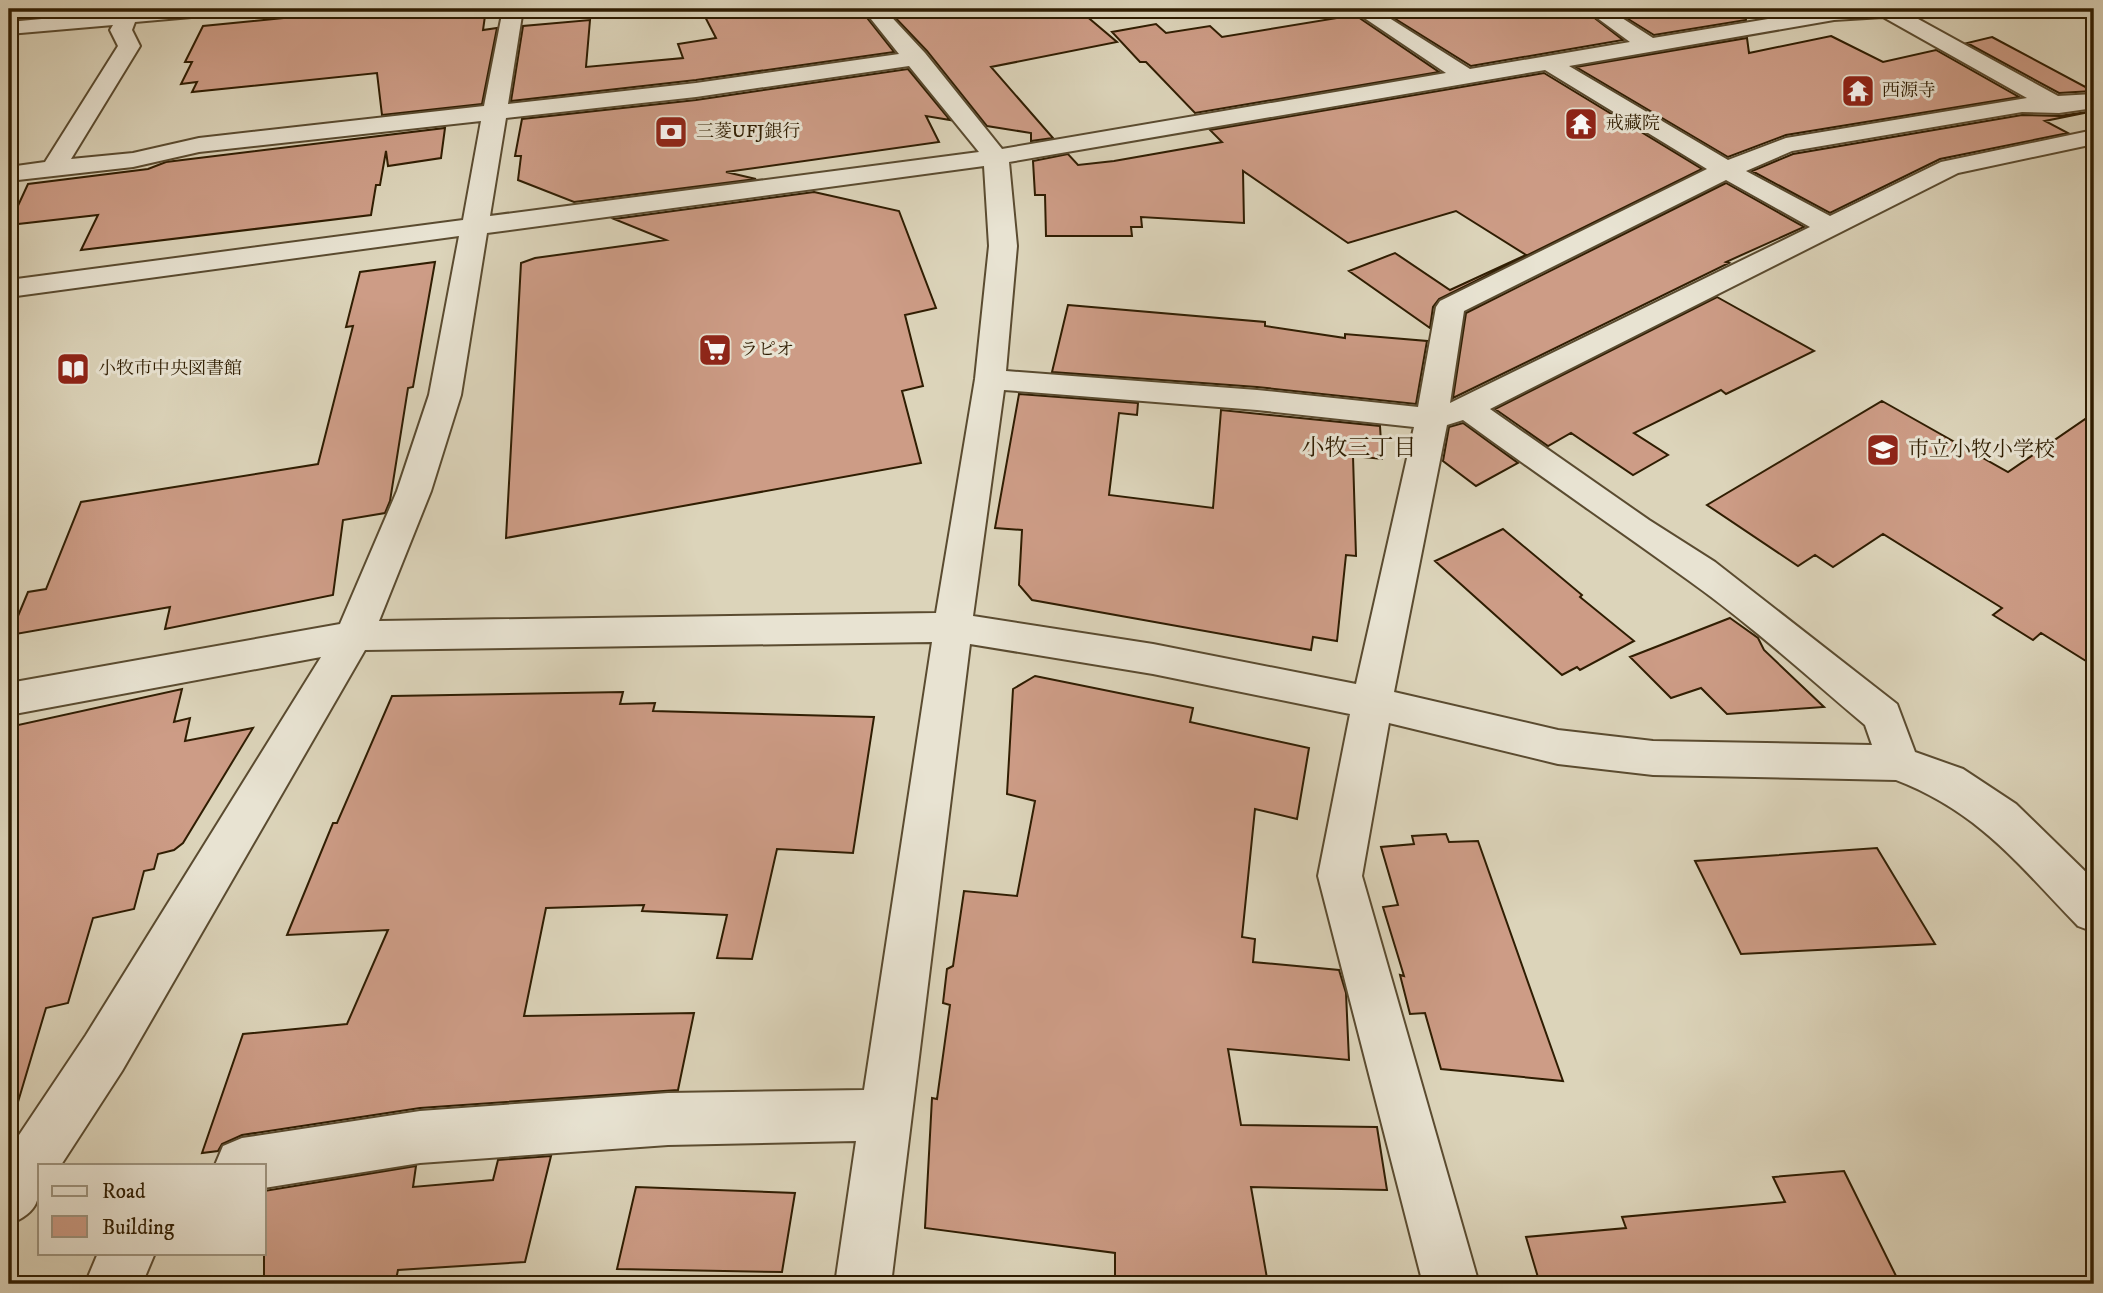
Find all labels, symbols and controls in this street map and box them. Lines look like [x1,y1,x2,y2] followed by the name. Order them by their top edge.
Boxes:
[1839,72,1877,110] temple icon: 西源寺
[1882,80,1936,102] place label: 西源寺
[1562,105,1600,143] temple icon: 戒藏院
[652,113,690,151] bank icon: 三菱UFJ銀行
[1606,113,1660,135] place label: 戒藏院
[696,121,800,143] place label: 三菱UFJ銀行
[696,331,734,369] supermarket icon: ラピオ
[740,339,794,361] place label: ラピオ
[54,350,92,388] library icon: 小牧市中央図書館
[98,358,242,380] place label: 小牧市中央図書館
[1864,431,1902,469] school or university icon: 市立小牧小学校
[1302,434,1417,463] district label: 小牧三丁目
[1908,437,2055,463] place label: 市立小牧小学校
[38,1164,266,1254] legend
[102,1179,146,1205] text: Road
[102,1215,175,1241] text: Building

